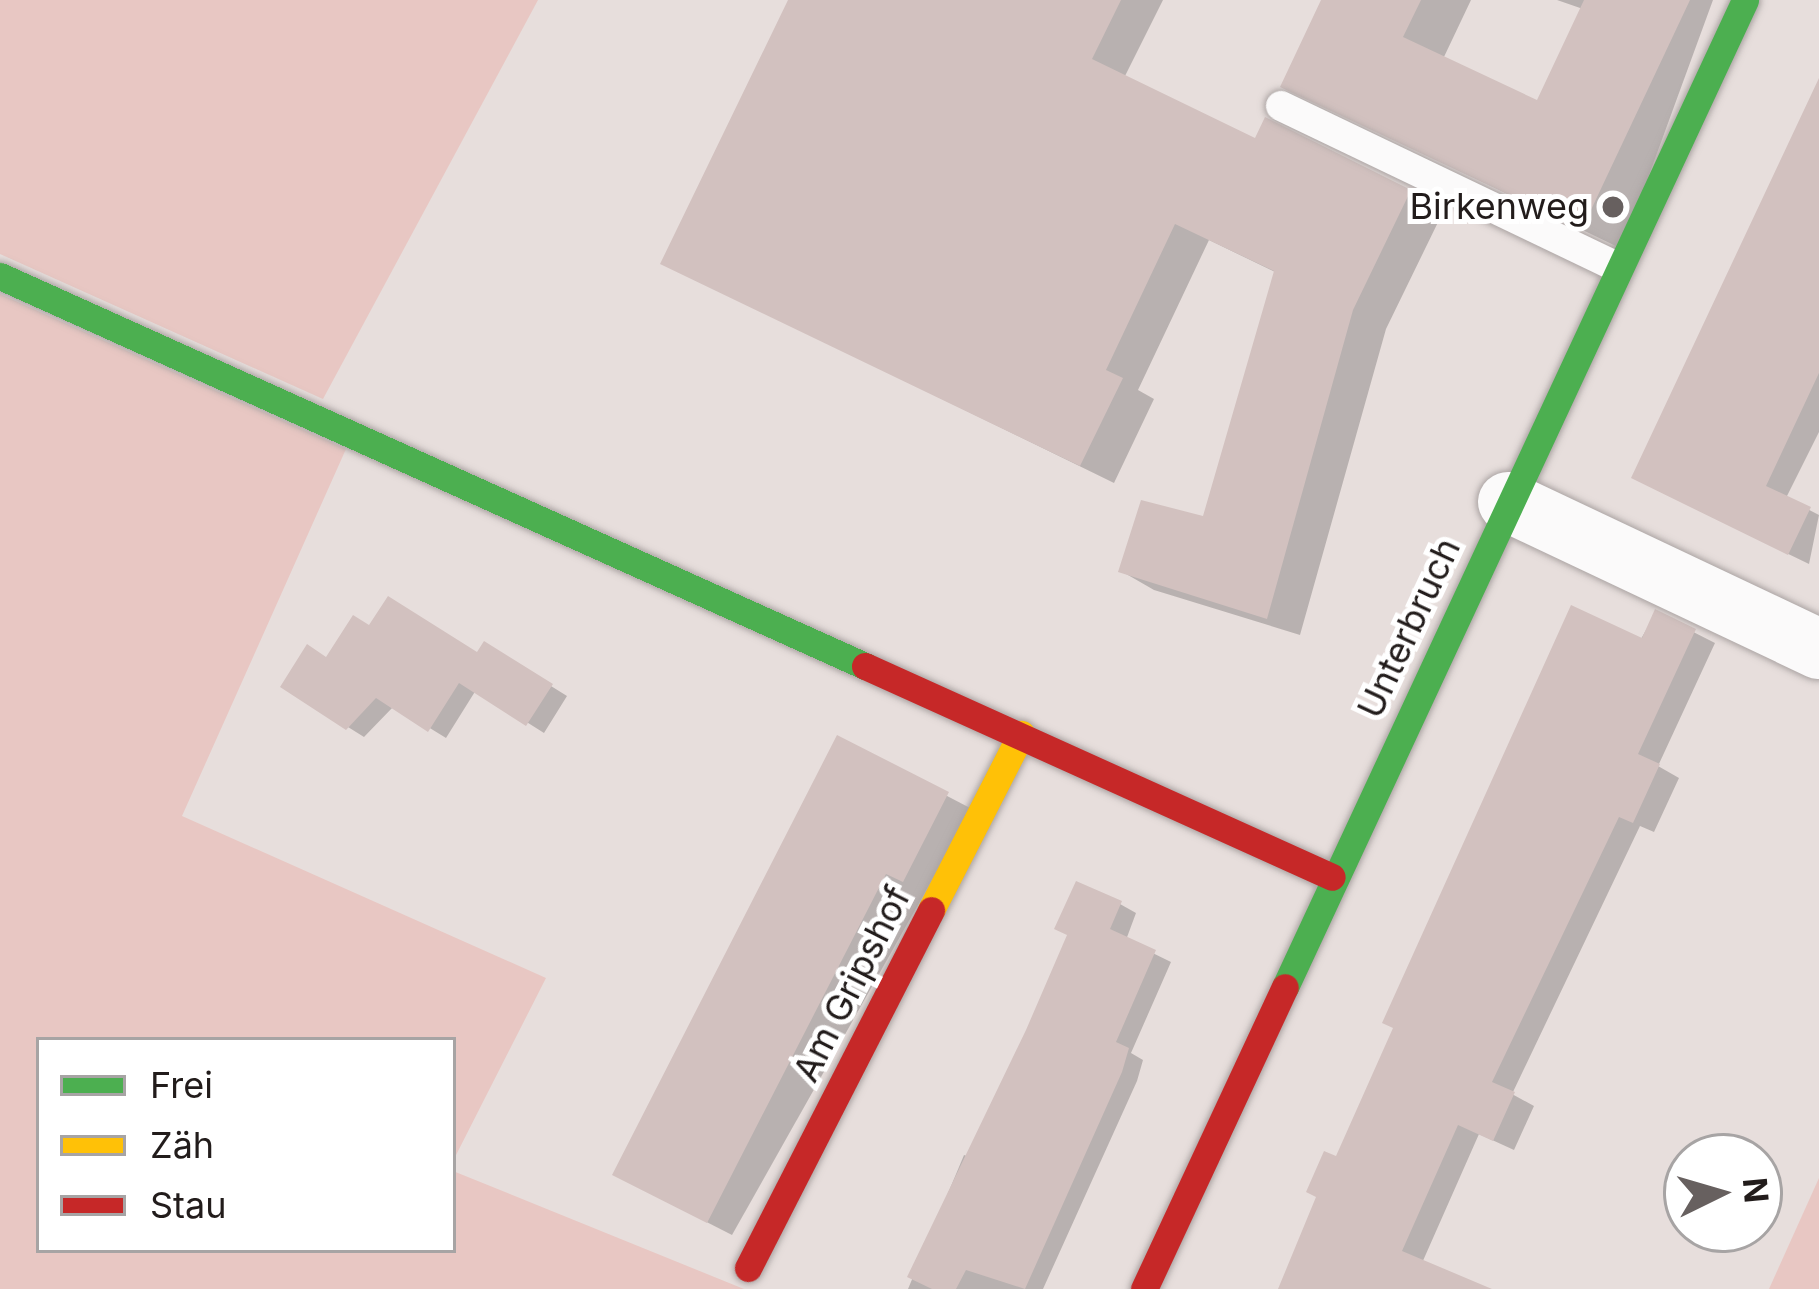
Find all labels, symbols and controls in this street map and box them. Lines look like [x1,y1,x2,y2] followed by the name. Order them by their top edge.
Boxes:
[1410,185,1589,229] place label: Birkenweg
[1600,194,1626,220] marker: Birkenweg
[1349,531,1469,725] street label: Unterbruch
[784,879,920,1089] street label: Am Gripshof
[36,1037,456,1253] legend
[150,1063,213,1107] text: Frei
[150,1123,214,1167] text: Zäh
[1663,1133,1783,1253] north arrow
[1735,1176,1777,1204] text: N
[150,1183,227,1227] text: Stau

